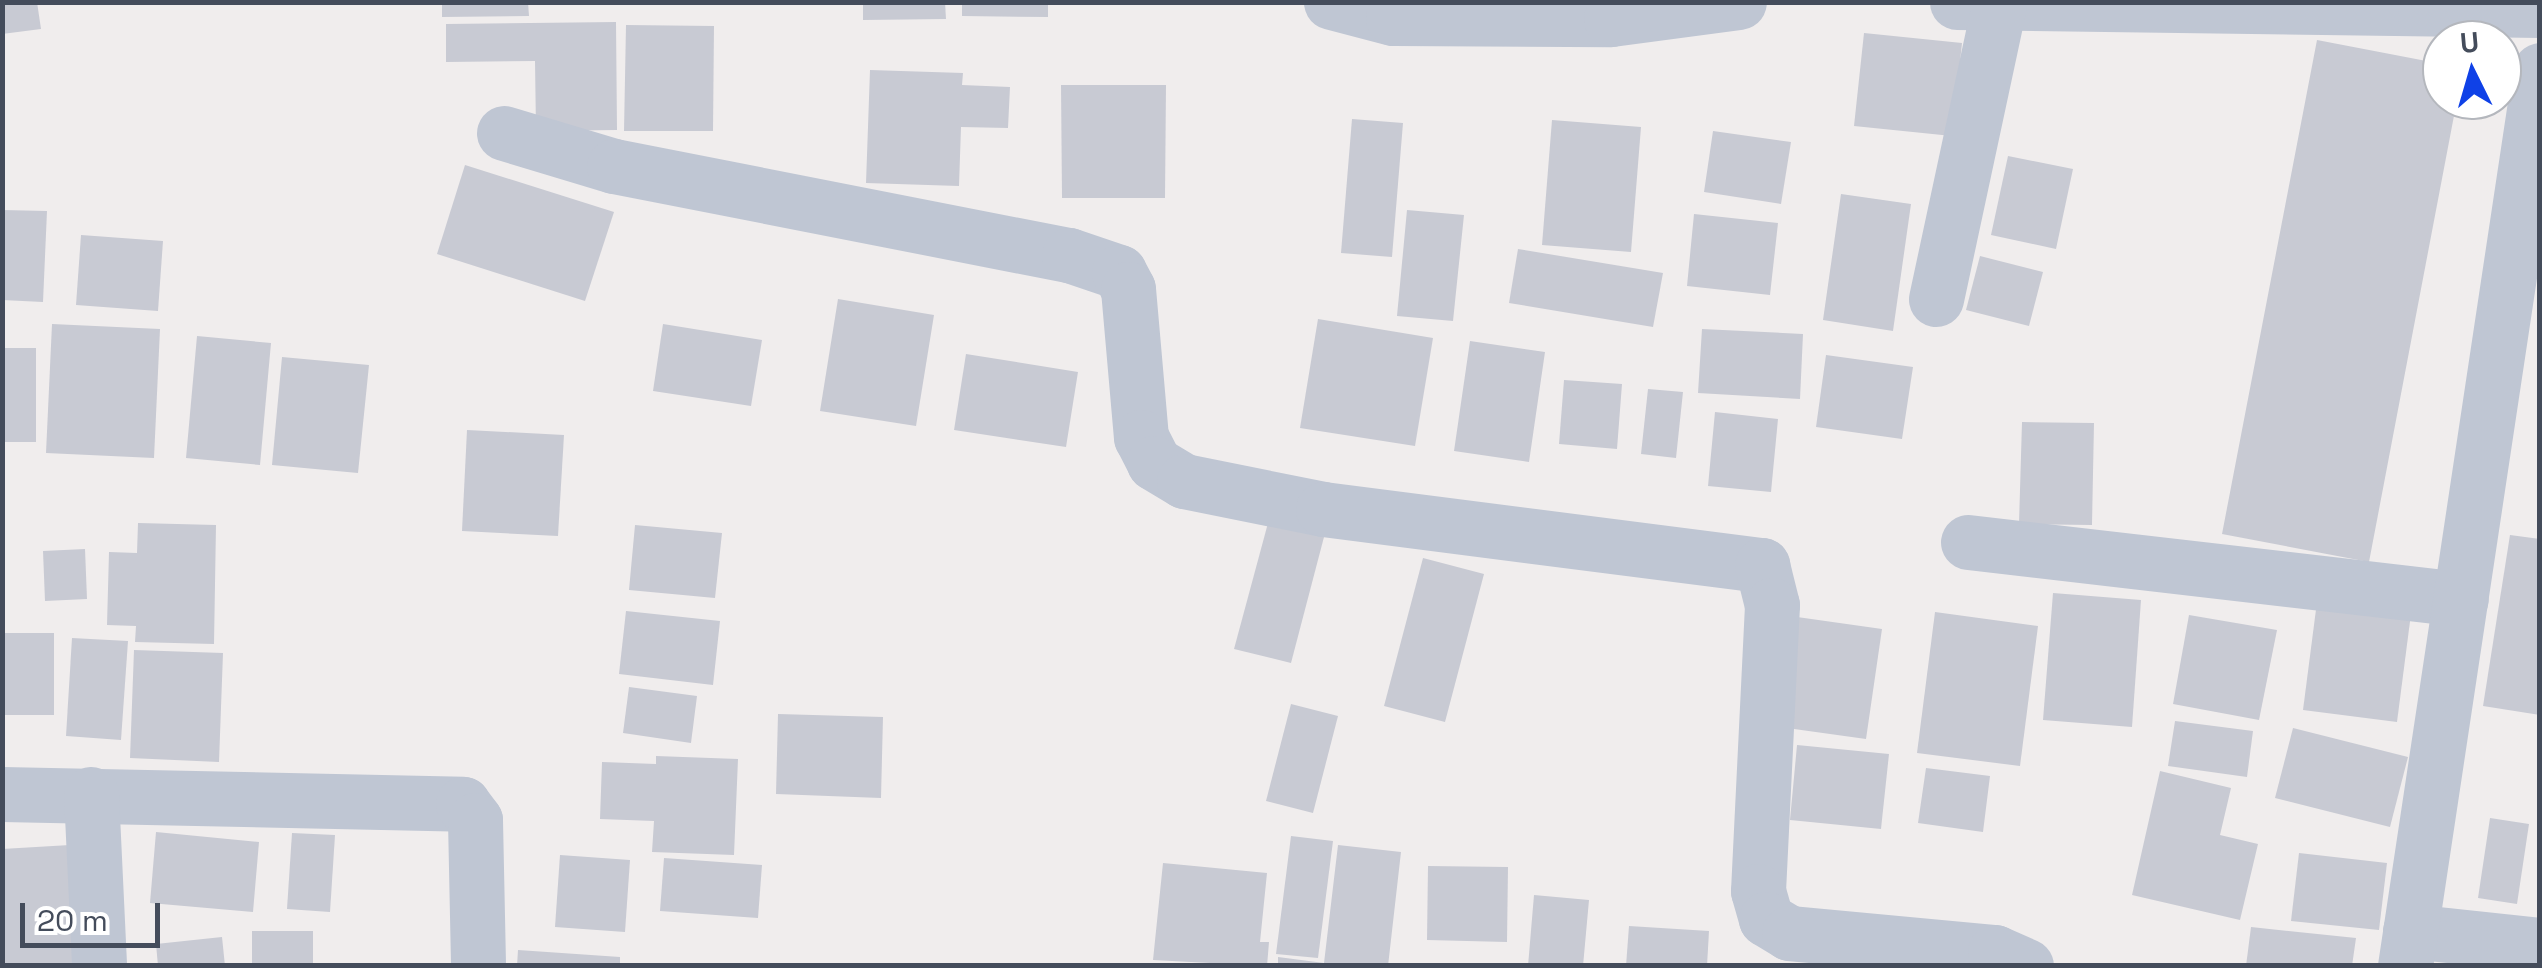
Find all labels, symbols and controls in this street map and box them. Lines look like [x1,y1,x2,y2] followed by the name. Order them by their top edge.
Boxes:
[2422,20,2522,120] north arrow
[2459,23,2480,61] text: U
[25,883,165,945] scale bar
[37,901,108,940] text: 20 m

